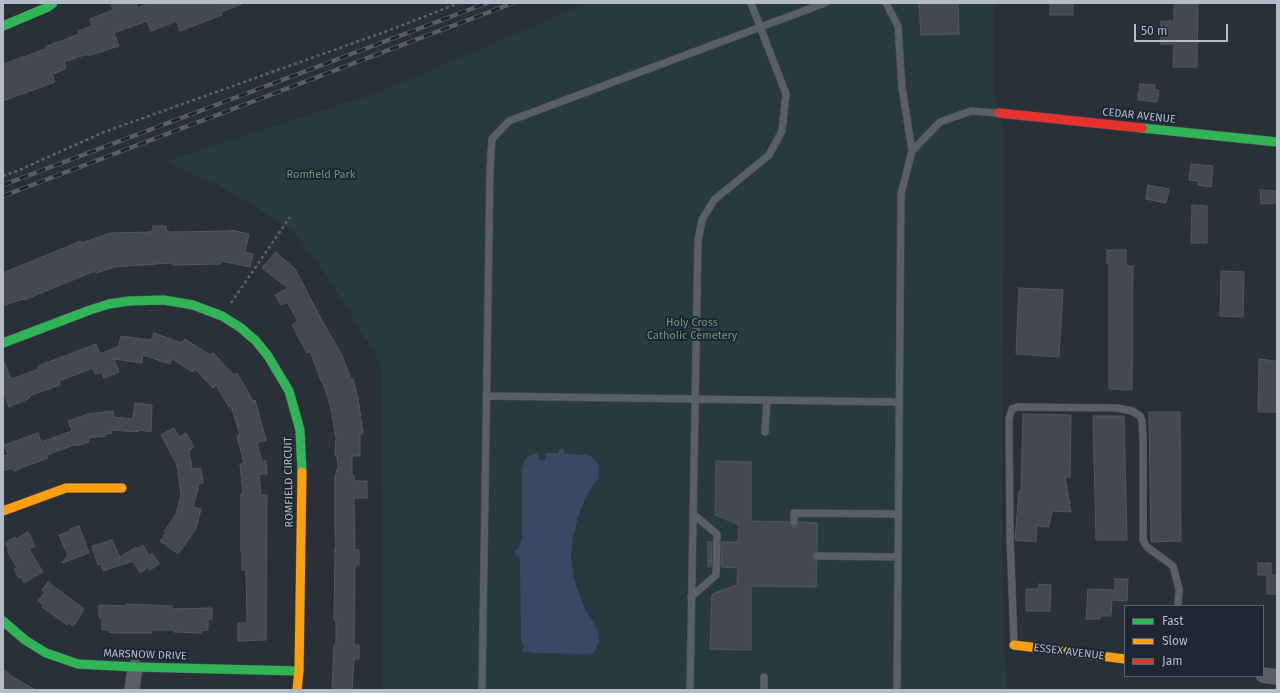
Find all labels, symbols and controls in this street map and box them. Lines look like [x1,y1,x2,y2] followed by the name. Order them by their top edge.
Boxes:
[1136,16,1230,42] scale bar
[1141,24,1167,38] text: 50 m
[1102,106,1176,126] street label: CEDAR AVENUE
[287,168,355,182] park label: Romfield Park
[647,316,737,342] park label: Holy Cross Catholic Cemetery
[282,436,296,528] street label: ROMFIELD CIRCUIT
[1124,605,1264,677] legend
[1162,614,1184,628] text: Fast
[1162,634,1188,648] text: Slow
[1033,641,1105,663] street label: ESSEX AVENUE
[103,647,187,663] street label: MARSNOW DRIVE
[1162,654,1182,668] text: Jam

